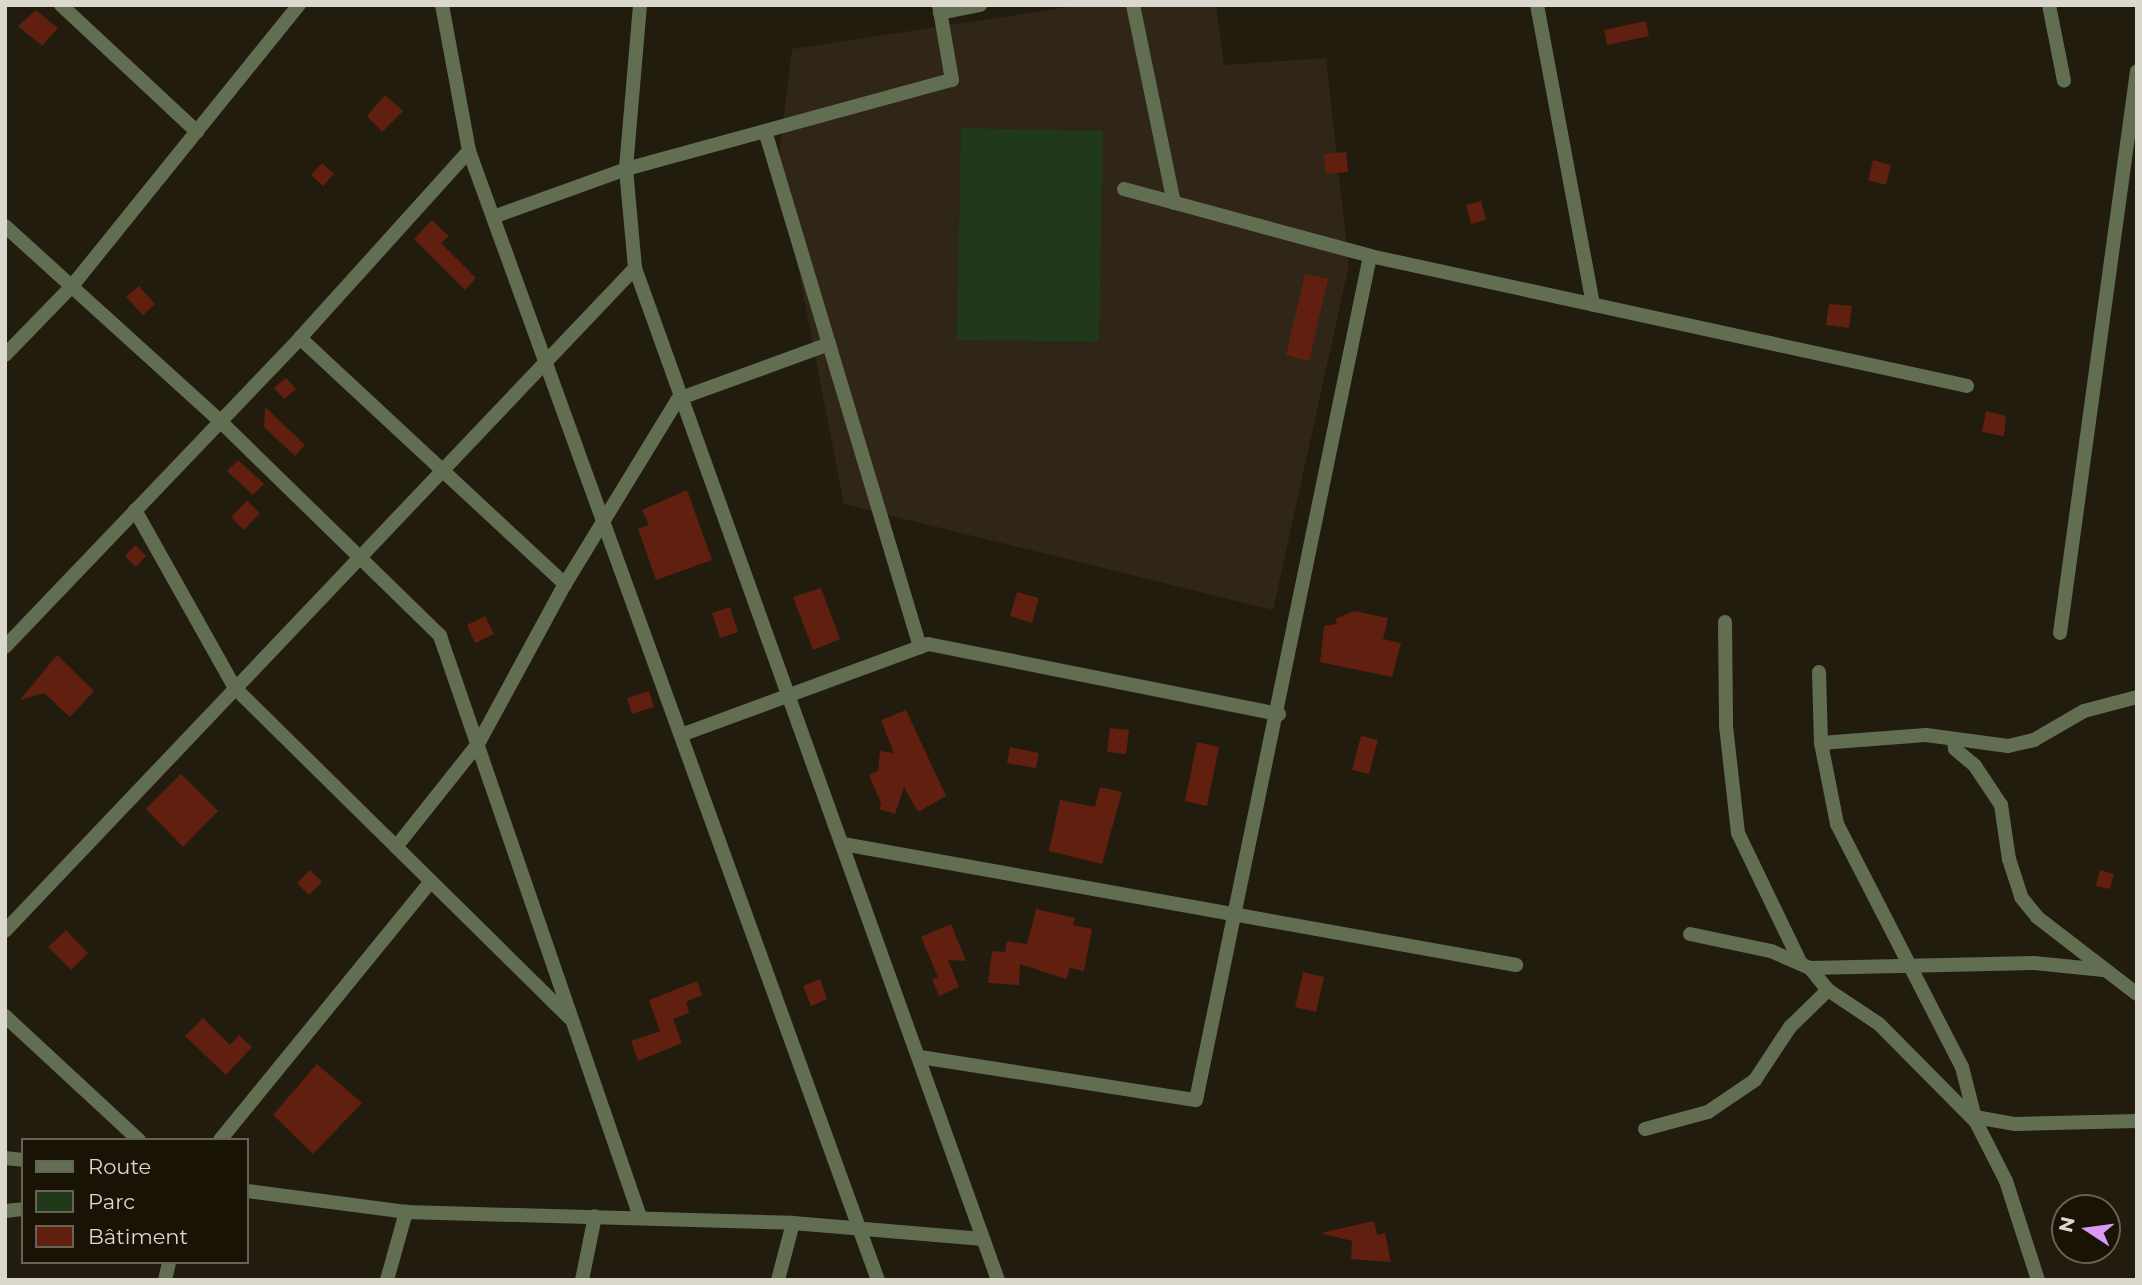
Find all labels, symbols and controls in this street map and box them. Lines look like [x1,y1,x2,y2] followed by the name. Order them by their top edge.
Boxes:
[21,1138,248,1264] legend
[88,1154,151,1179] text: Route
[88,1189,135,1214] text: Parc
[2051,1194,2121,1264] north arrow
[2054,1215,2080,1235] text: N
[88,1224,188,1249] text: Bâtiment

